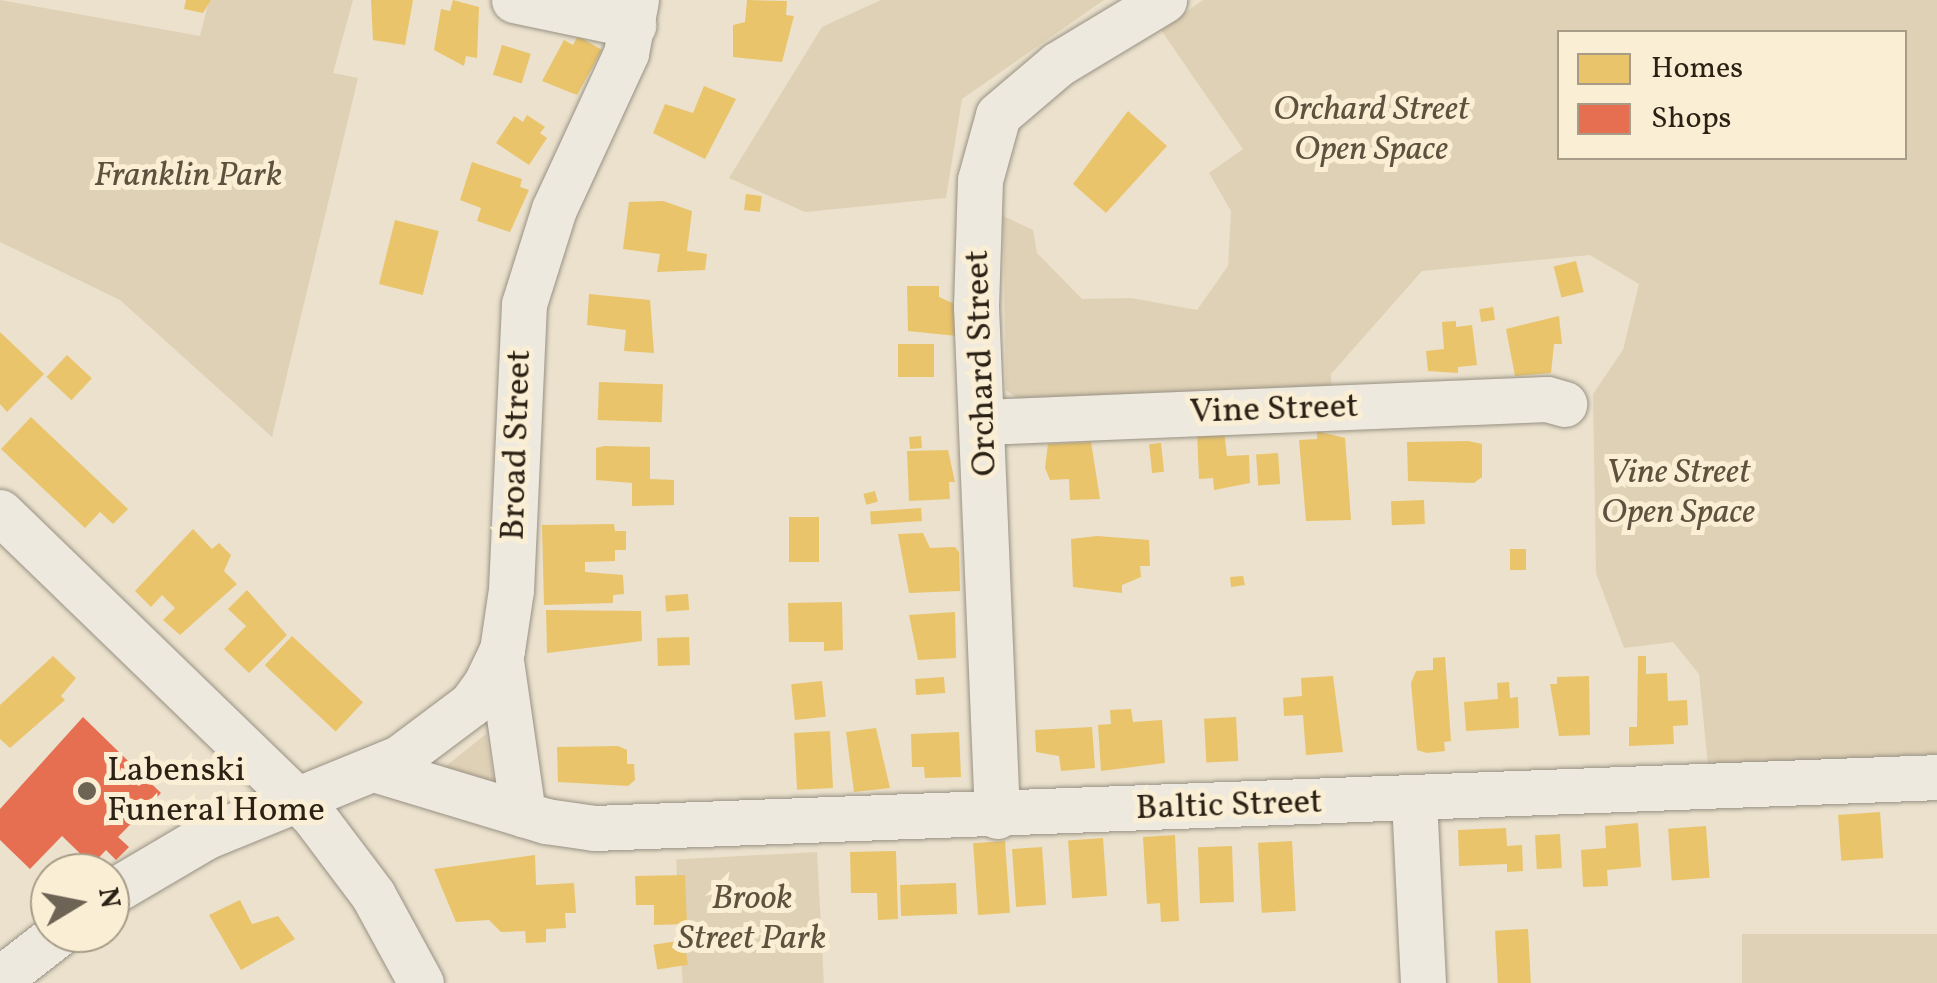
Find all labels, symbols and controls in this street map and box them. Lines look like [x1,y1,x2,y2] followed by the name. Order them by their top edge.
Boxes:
[1557,30,1907,160] legend
[1651,48,1743,90] text: Homes
[1273,89,1469,171] park label: Orchard Street Open Space
[1651,98,1731,140] text: Shops
[94,155,282,197] park label: Franklin Park
[957,249,1007,477] street label: Orchard Street
[493,349,541,541] street label: Broad Street
[1189,386,1359,434] street label: Vine Street
[1601,452,1755,534] park label: Vine Street Open Space
[107,750,325,832] place label: Labenski Funeral Home
[76,780,98,802] marker: Labenski Funeral Home
[1135,782,1323,830] street label: Baltic Street
[30,853,130,953] north arrow
[678,878,826,960] park label: Brook Street Park
[87,885,129,911] text: N

